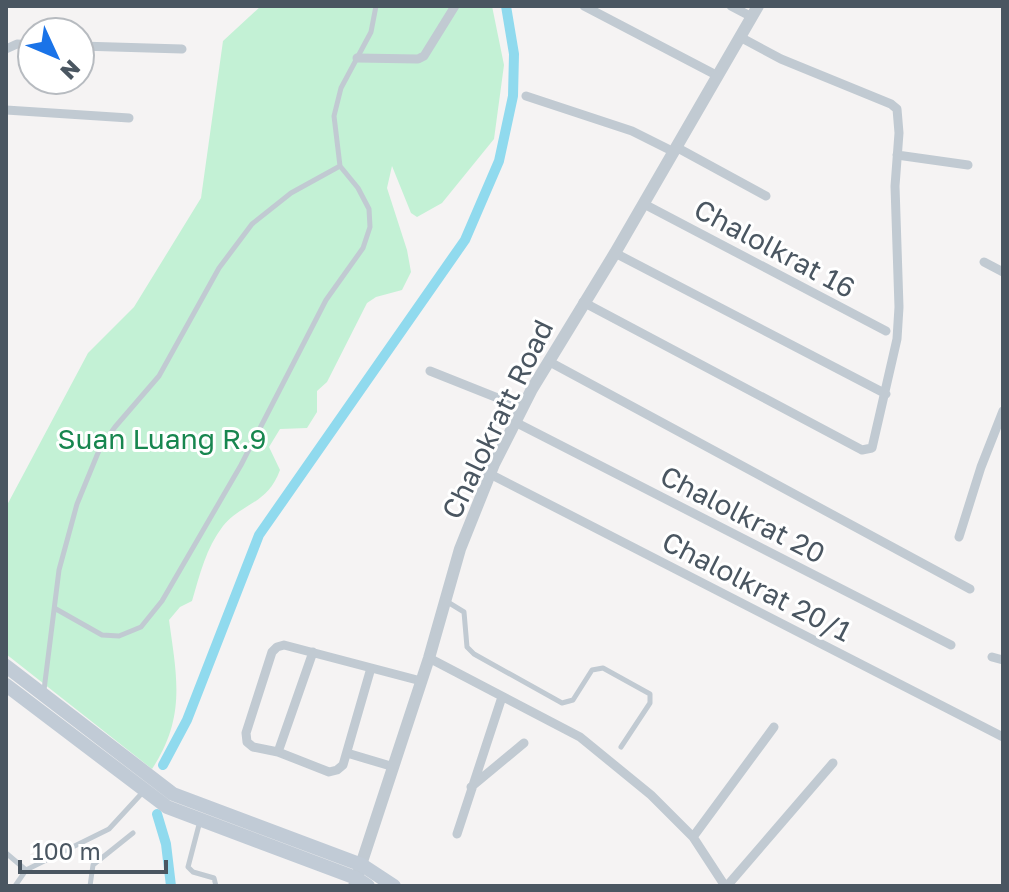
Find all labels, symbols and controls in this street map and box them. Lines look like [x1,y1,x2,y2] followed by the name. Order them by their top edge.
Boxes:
[16,16,96,96] north arrow
[55,55,86,86] text: N
[689,192,861,304] street label: Chalolkrat 16
[435,314,559,524] street label: Chalokratt Road
[58,422,266,455] park label: Suan Luang R.9
[655,458,831,570] street label: Chalolkrat 20
[657,524,857,648] street label: Chalolkrat 20/1
[20,824,166,874] scale bar
[32,836,101,865] text: 100 m

